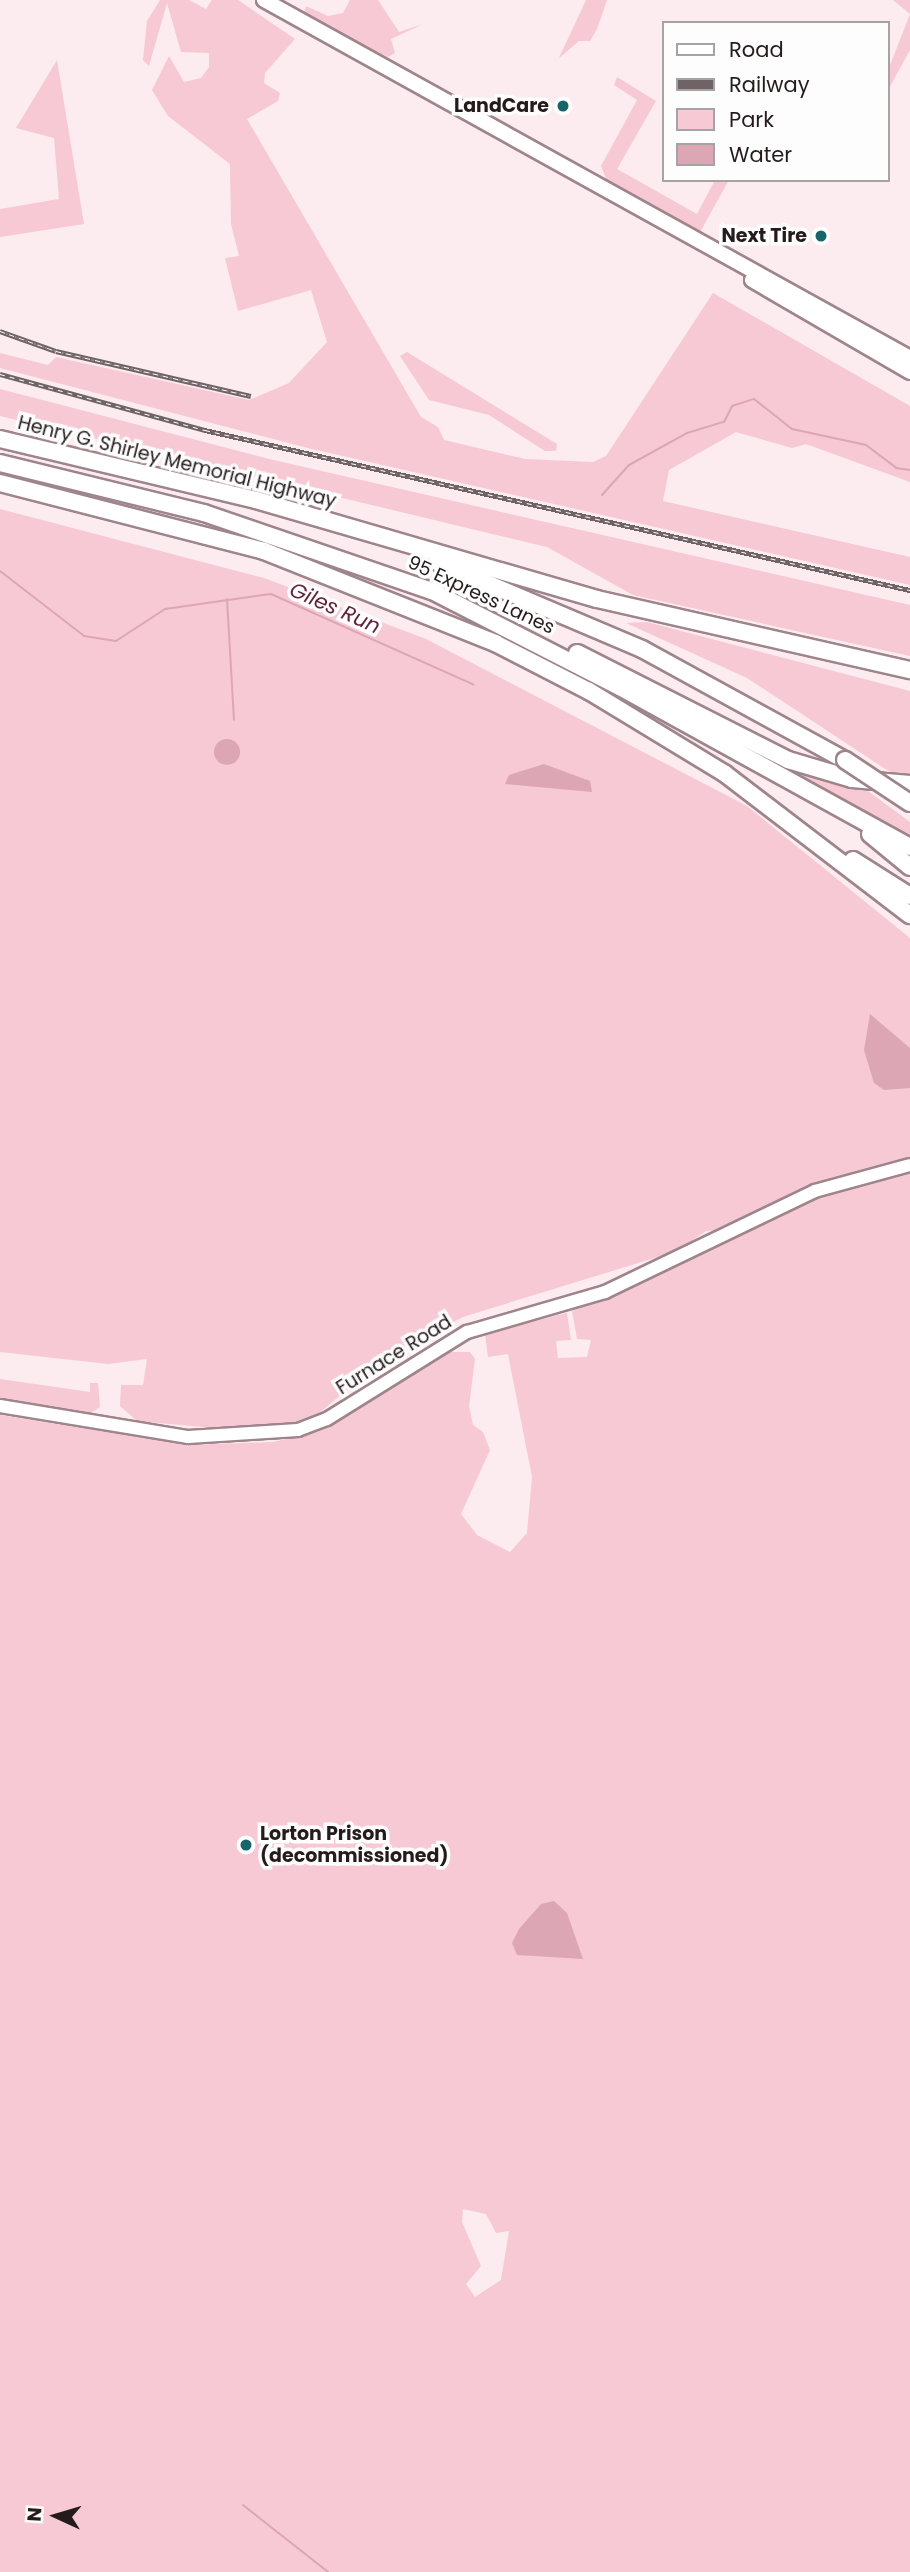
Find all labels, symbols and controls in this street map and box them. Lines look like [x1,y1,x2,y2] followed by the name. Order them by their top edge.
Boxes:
[662,21,889,182] legend
[729,35,784,64] text: Road
[729,70,810,99] text: Railway
[454,95,549,117] place label: LandCare
[555,98,571,114] marker: LandCare
[729,105,774,134] text: Park
[729,140,792,169] text: Water
[721,225,807,247] place label: Next Tire
[813,228,829,244] marker: Next Tire
[15,411,339,513] street label: Henry G. Shirley Memorial Highway
[404,551,558,639] street label: 95 Express Lanes
[286,577,384,639] water label: Giles Run
[332,1310,456,1400] street label: Furnace Road
[260,1823,448,1867] place label: Lorton Prison (decommissioned)
[238,1837,254,1853] marker: Lorton Prison (decommissioned)
[21,2481,91,2551] north arrow
[21,2506,49,2523] text: N

